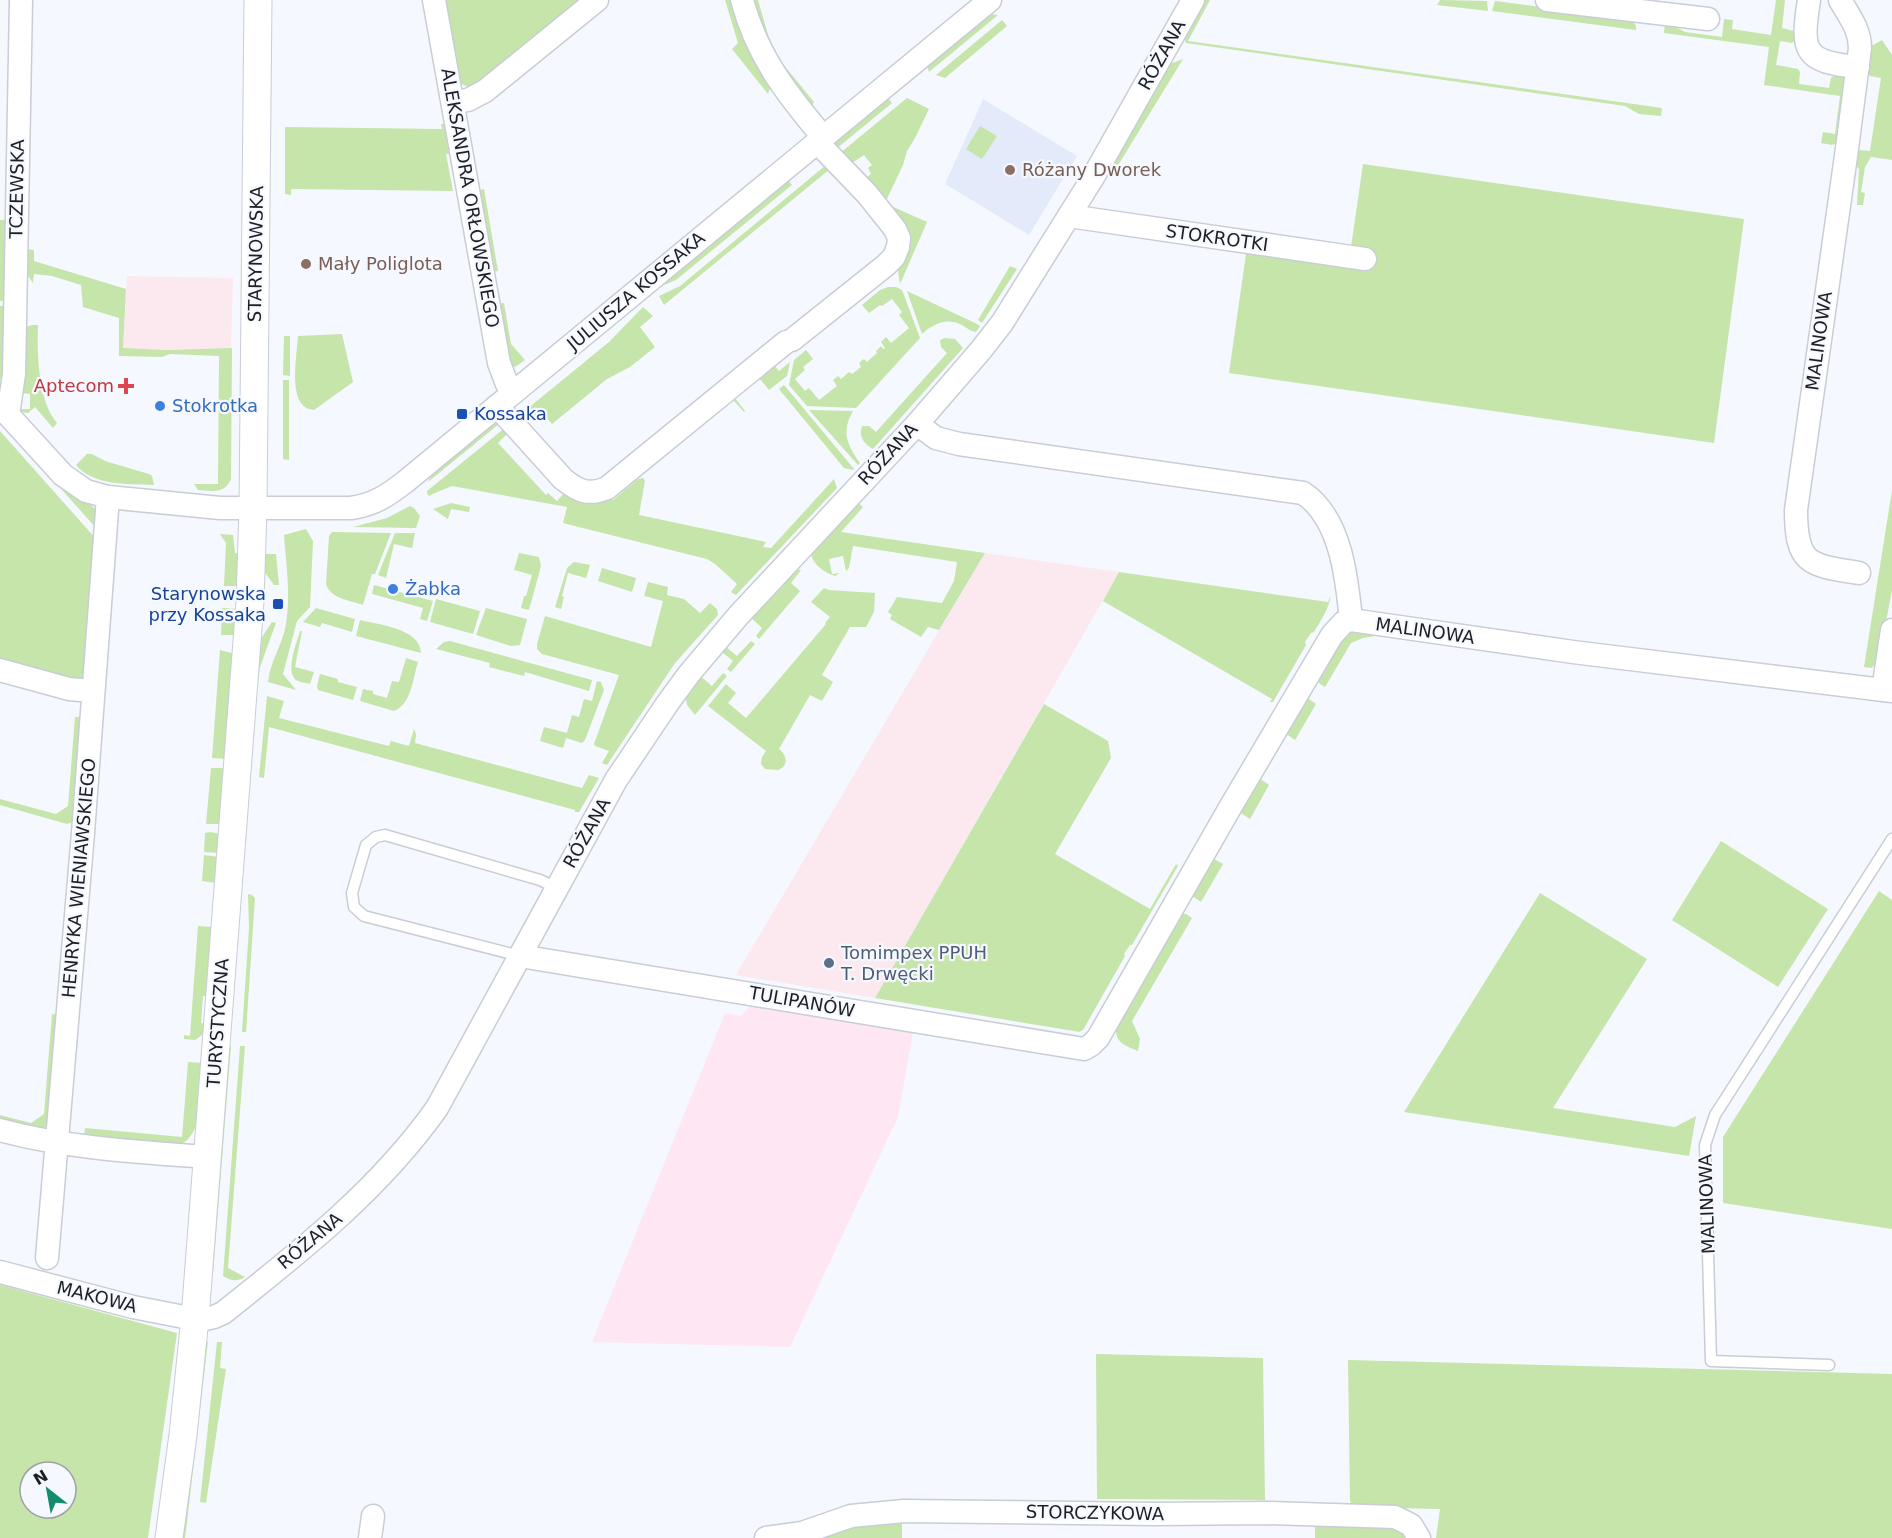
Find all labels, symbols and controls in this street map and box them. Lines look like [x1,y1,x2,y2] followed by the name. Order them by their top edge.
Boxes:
[1134,15,1190,94] street label: RÓŻANA
[437,66,504,329] street label: ALEKSANDRA ORŁOWSKIEGO
[5,139,28,240] street label: TCZEWSKA
[1022,159,1162,180] place label: Różany Dworek
[1003,163,1017,177] marker: Różany Dworek
[244,185,267,322] street label: STARYNOWSKA
[1165,220,1270,255] street label: STOKROTKI
[562,227,709,355] street label: JULIUSZA KOSSAKA
[318,253,443,274] place label: Mały Poliglota
[299,257,313,271] marker: Mały Poliglota
[1801,289,1836,392] street label: MALINOWA
[34,375,114,396] place label: Aptecom
[119,379,133,393] marker: Aptecom
[172,395,258,416] place label: Stokrotka
[153,399,167,413] marker: Stokrotka
[474,403,547,424] place label: Kossaka
[455,407,469,421] marker: Kossaka
[854,418,922,489] street label: RÓŻANA
[405,578,461,599] place label: Żabka
[386,582,400,596] marker: Żabka
[149,583,266,625] place label: Starynowska przy Kossaka
[271,597,285,611] marker: Starynowska przy Kossaka
[1374,613,1477,648] street label: MALINOWA
[58,757,99,999] street label: HENRYKA WIENIAWSKIEGO
[559,793,615,872] street label: RÓŻANA
[840,942,987,984] place label: Tomimpex PPUH T. Drwęcki
[822,956,836,970] marker: Tomimpex PPUH T. Drwęcki
[202,957,233,1089] street label: TURYSTYCZNA
[747,982,857,1021] street label: TULIPANÓW
[1694,1153,1719,1254] street label: MALINOWA
[273,1207,346,1273] street label: RÓŻANA
[55,1276,140,1317] street label: MAKOWA
[18,1460,78,1520] north arrow
[30,1466,51,1489] text: N
[1026,1501,1165,1524] street label: STORCZYKOWA

